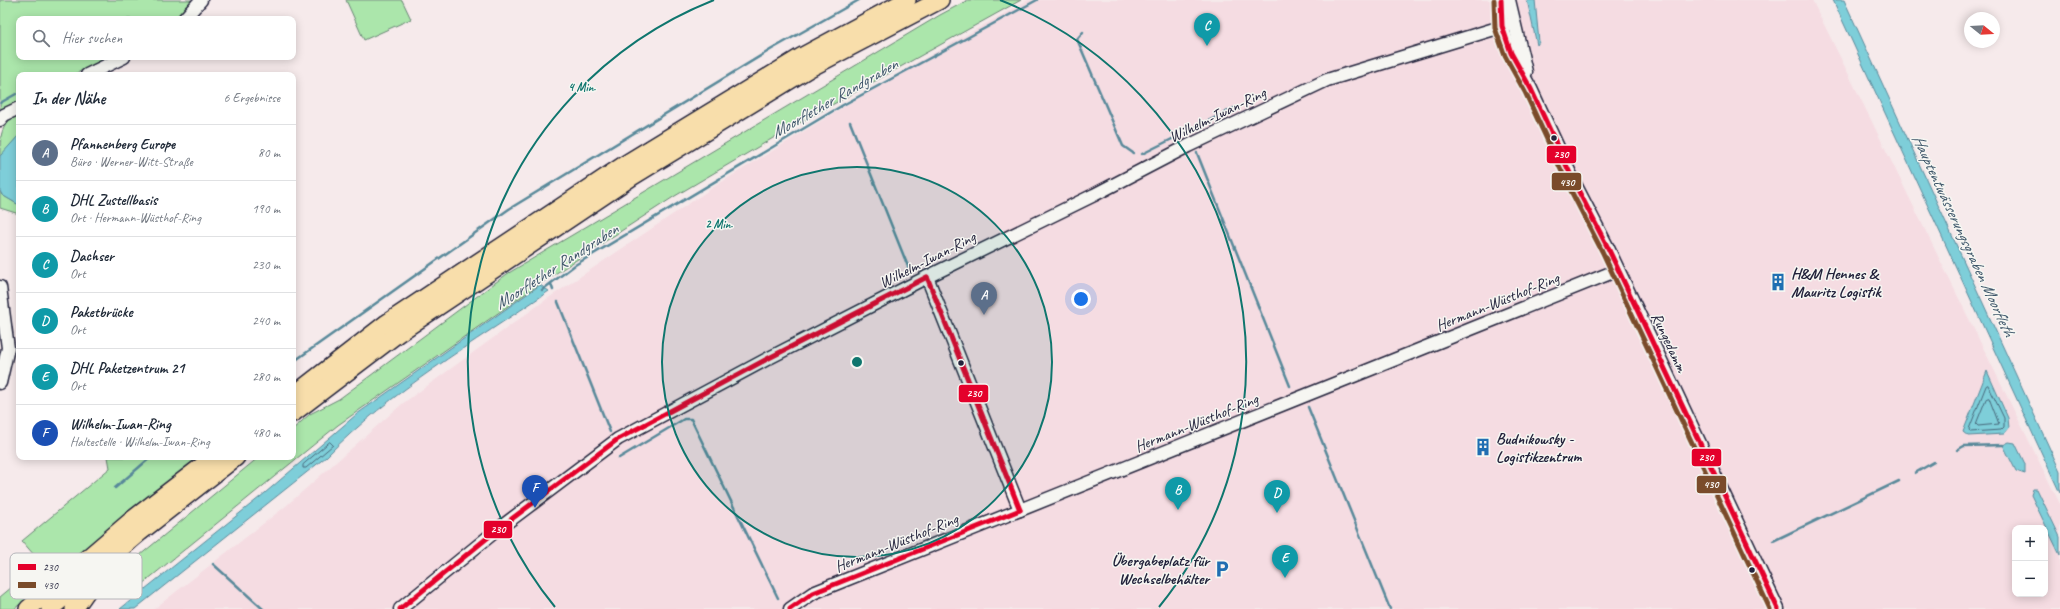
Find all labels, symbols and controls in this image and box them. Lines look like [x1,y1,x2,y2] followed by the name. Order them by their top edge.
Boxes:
[1964,12,2000,48] north arrow
[1194,13,1220,46] pin: C
[16,16,296,60] search box
[30,27,52,49] icon: search
[62,29,122,48] text: Hier suchen
[767,53,902,143] water label: Moorflether Randgraben
[568,79,596,95] text: 4 Min.
[1166,82,1270,147] street label: Wilhelm-Iwan-Ring
[32,88,105,109] text: In der Nähe
[224,90,280,106] text: 6 Ergebnisse
[1907,131,2020,341] water label: Hauptentwässerungsgraben Moorfleth
[1549,133,1559,143] unlabelled marker
[70,135,175,154] text: Pfannenberg Europe
[42,145,48,161] text: A
[258,145,280,161] text: 80 m
[1546,145,1577,164] line badge: 230
[1554,147,1569,161] text: 230
[70,154,193,170] text: Büro · Werner-Witt-Straße
[1551,172,1582,191] line badge: 430
[1560,175,1575,189] text: 430
[70,191,157,210] text: DHL Zustellbasis
[42,201,48,217] text: B
[252,201,280,217] text: 190 m
[70,210,201,226] text: Ort · Hermann-Wüsthof-Ring
[705,216,733,232] text: 2 Min.
[491,218,623,314] water label: Moorflether Randgraben
[876,227,980,293] street label: Wilhelm-Iwan-Ring
[70,247,114,266] text: Dachser
[42,257,48,273] text: C
[252,257,280,273] text: 230 m
[1791,264,1882,302] place label: H&M Hennes & Mauritz Logistik
[70,266,85,282] text: Ort
[1433,268,1563,336] street label: Hermann-Wüsthof-Ring
[1768,272,1788,292] building icon: H&M Hennes & Mauritz Logistik
[971,282,997,315] pin: A
[1071,289,1091,309] your location
[70,303,132,322] text: Paketbrücke
[1647,309,1692,377] street label: Rungedamm
[41,313,49,329] text: D
[252,313,280,329] text: 240 m
[70,322,85,338] text: Ort
[850,355,864,369] centre of rings
[956,358,966,368] unlabelled marker
[70,359,184,378] text: DHL Paketzentrum 21
[42,369,48,385] text: E
[252,369,280,385] text: 280 m
[70,378,85,394] text: Ort
[958,384,989,403] line badge: 230
[967,386,982,400] text: 230
[1132,389,1262,457] street label: Hermann-Wüsthof-Ring
[70,415,170,434] text: Wilhelm-Iwan-Ring
[42,425,48,441] text: F
[252,425,280,441] text: 480 m
[1496,429,1582,467] place label: Budnikowsky - Logistikzentrum
[70,434,210,450] text: Haltestelle · Wilhelm-Iwan-Ring
[1473,437,1493,457] building icon: Budnikowsky - Logistikzentrum
[1691,448,1722,467] line badge: 230
[1699,450,1714,464] text: 230
[522,475,548,508] pin: F
[1696,475,1727,494] line badge: 430
[1165,477,1191,510] pin: B
[1704,477,1719,491] text: 430
[1264,480,1290,513] pin: D
[832,509,962,577] street label: Hermann-Wüsthof-Ring
[483,520,513,539] line badge: 230
[491,522,506,536] text: 230
[2012,525,2048,597] map controls
[2012,525,2048,561] button: +
[1272,545,1298,578] pin: E
[1112,551,1211,589] place label: Übergabeplatz für Wechselbehälter
[10,553,142,599] legend
[1212,559,1232,579] parking icon: Übergabeplatz für Wechselbehälter
[43,560,59,574] text: 230
[2012,561,2048,597] button: −
[1747,565,1757,575] unlabelled marker
[43,578,59,592] text: 430

